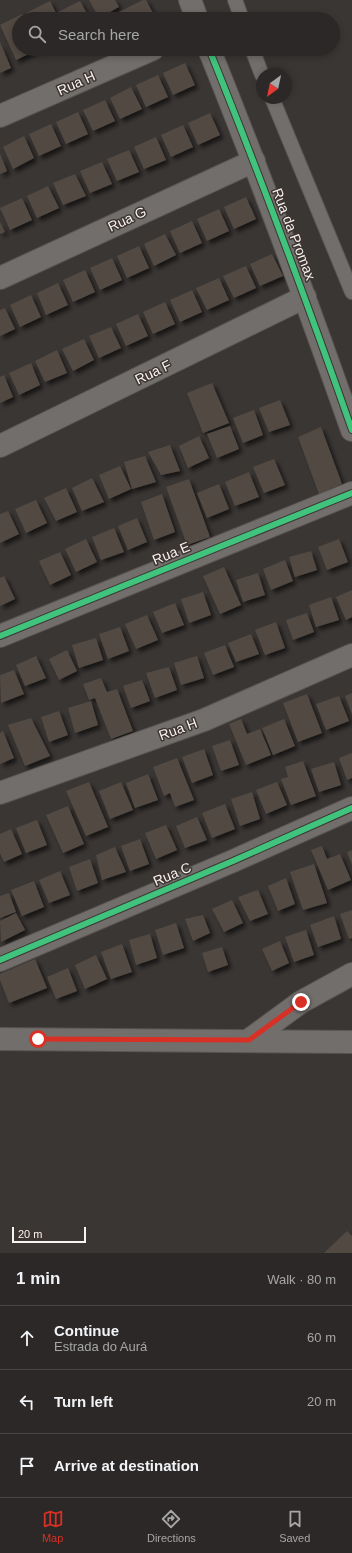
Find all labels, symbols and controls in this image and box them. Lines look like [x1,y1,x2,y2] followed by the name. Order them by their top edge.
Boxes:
[12,12,340,56] search box
[26,23,48,45] icon: search
[58,26,140,43] text: Search here
[55,68,97,98] street label: Rua H
[256,68,292,104] north arrow
[269,186,319,282] street label: Rua da Promax
[105,203,149,235] street label: Rua G
[132,356,174,388] street label: Rua F
[150,538,192,568] street label: Rua E
[157,715,199,743] street label: Rua H
[151,859,193,889] street label: Rua C
[292,993,310,1011] route end
[29,1030,47,1048] route start
[12,1225,86,1244] scale bar
[18,1228,42,1240] text: 20 m
[16,1269,60,1288] text: 1 min
[267,1272,336,1287] text: Walk · 80 m
[54,1322,119,1339] text: Continue
[16,1327,38,1349] icon: ahead
[307,1330,336,1345] text: 60 m
[54,1339,147,1354] text: Estrada do Aurá
[16,1391,38,1413] icon: left
[54,1393,113,1410] text: Turn left
[307,1394,336,1409] text: 20 m
[16,1455,38,1477] icon: arrive
[54,1457,199,1474] text: Arrive at destination
[42,1508,64,1544] tab: Map
[147,1508,196,1544] tab: Directions
[279,1508,310,1544] tab: Saved

